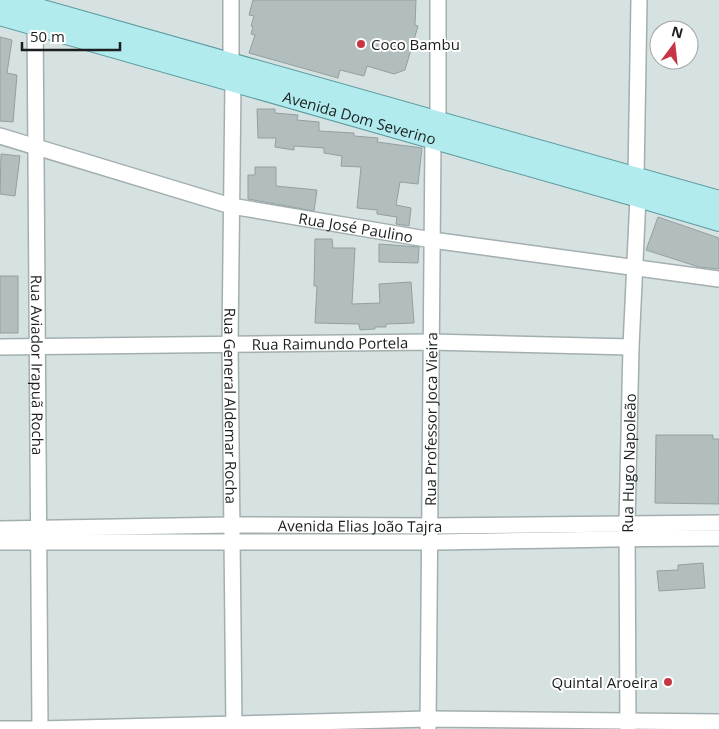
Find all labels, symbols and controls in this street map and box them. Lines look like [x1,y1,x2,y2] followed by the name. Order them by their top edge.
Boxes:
[22,20,120,52] scale bar
[649,20,699,70] north arrow
[670,21,685,43] text: N
[30,26,65,46] text: 50 m
[371,34,460,54] place label: Coco Bambu
[355,38,367,50] marker: Coco Bambu
[281,86,439,149] street label: Avenida Dom Severino
[297,208,415,247] street label: Rua José Paulino
[27,275,48,455] street label: Rua Aviador Irapuã Rocha
[220,308,242,504] street label: Rua General Aldemar Rocha
[252,332,408,354] street label: Rua Raimundo Portela
[420,332,441,506] street label: Rua Professor Joca Vieira
[617,393,640,533] street label: Rua Hugo Napoleão
[278,515,442,536] street label: Avenida Elias João Tajra
[551,672,658,692] place label: Quintal Aroeira
[662,676,674,688] marker: Quintal Aroeira

